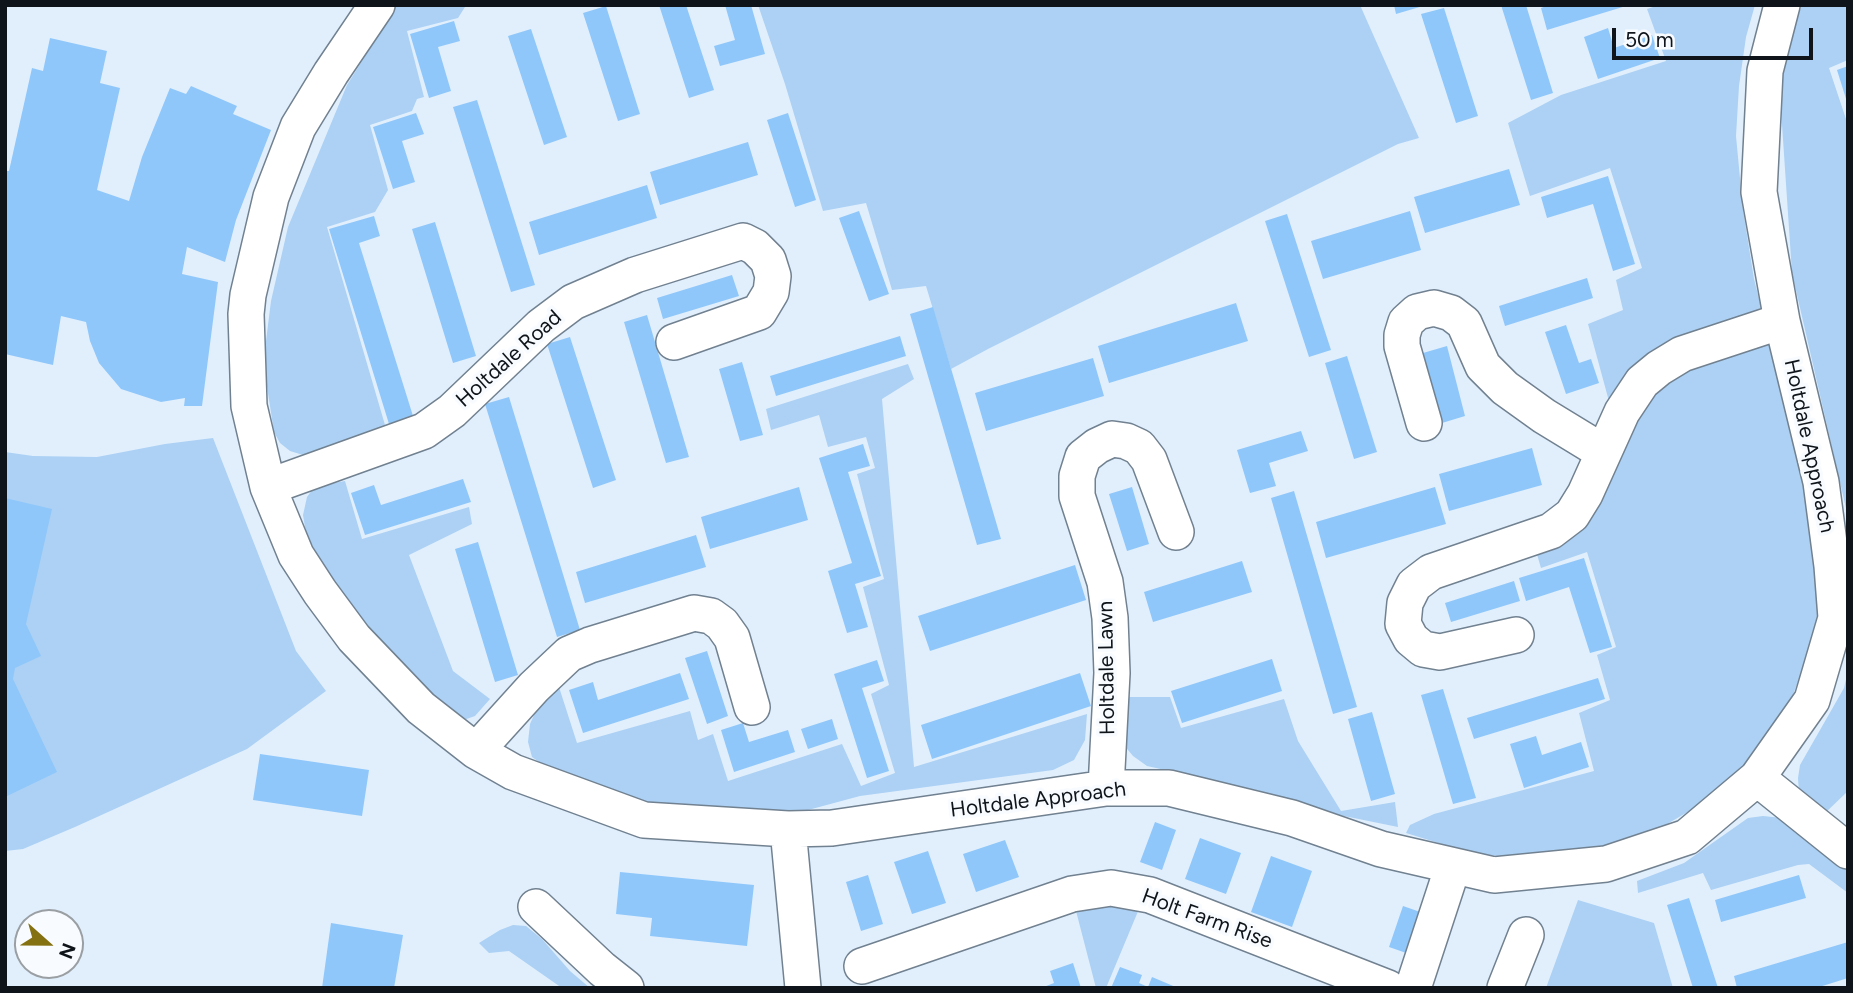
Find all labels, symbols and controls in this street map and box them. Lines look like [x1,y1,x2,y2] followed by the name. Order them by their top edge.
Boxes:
[1615,14,1816,58] scale bar
[1625,27,1674,52] text: 50 m
[451,305,567,413] street label: Holtdale Road
[1778,357,1840,535] street label: Holtdale Approach
[1093,601,1121,735] street label: Holtdale Lawn
[949,777,1127,823] street label: Holtdale Approach
[1138,884,1276,954] street label: Holt Farm Rise
[14,909,84,979] north arrow
[54,940,81,962] text: N

